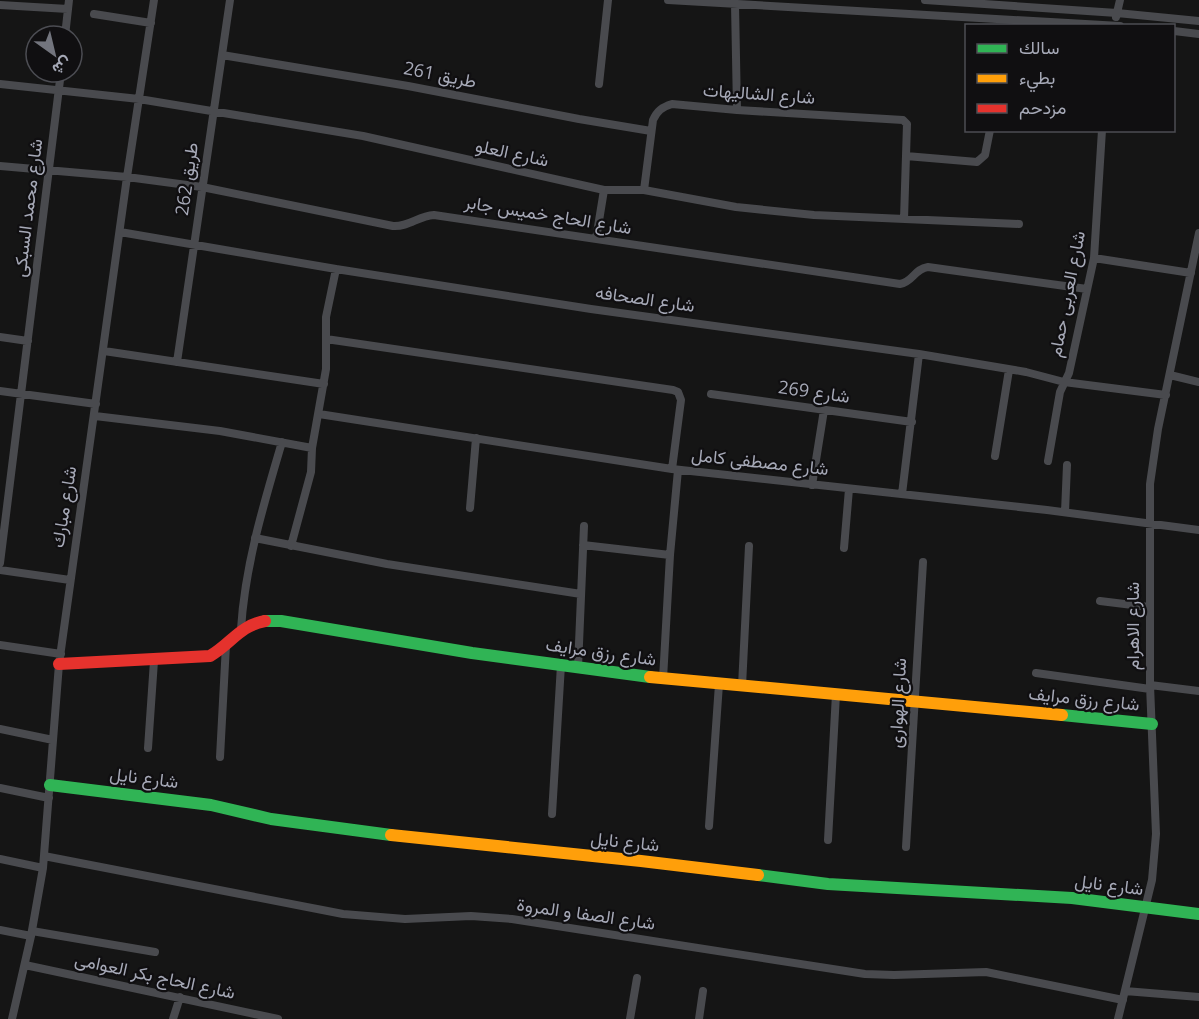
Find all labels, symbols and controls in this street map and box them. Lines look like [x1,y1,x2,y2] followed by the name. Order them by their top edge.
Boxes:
[24,24,84,84] north arrow
[965,24,1175,132] legend
[1019,35,1059,59] text: سالك
[48,52,77,81] text: ش
[402,55,479,93] street label: طريق 261
[1019,65,1055,93] text: بطيء
[702,77,816,110] street label: شارع الشاليهات
[1019,95,1066,120] text: مزدحم
[473,133,551,172] street label: شارع العلو
[7,137,48,278] street label: شارع محمد السبكى
[169,141,203,217] street label: طريق 262
[462,189,633,240] street label: شارع الحاج خميس جابر
[1042,229,1091,359] street label: شارع العربى حمام
[594,279,696,318] street label: شارع الصحافه
[777,374,851,409] street label: شارع 269
[690,442,830,481] street label: شارع مصطفى كامل
[45,464,82,549] street label: شارع مبارك
[1120,582,1145,670] street label: شارع الاهرام
[544,631,658,672] street label: شارع رزق مرايف
[883,657,912,749] street label: شارع الهوارى
[1027,680,1141,717] street label: شارع رزق مرايف
[108,761,180,794] street label: شارع نايل
[589,825,661,858] street label: شارع نايل
[1073,868,1145,901] street label: شارع نايل
[515,891,657,936] street label: شارع الصفا و المروة
[73,946,238,1005] street label: شارع الحاج بكر العوامى

